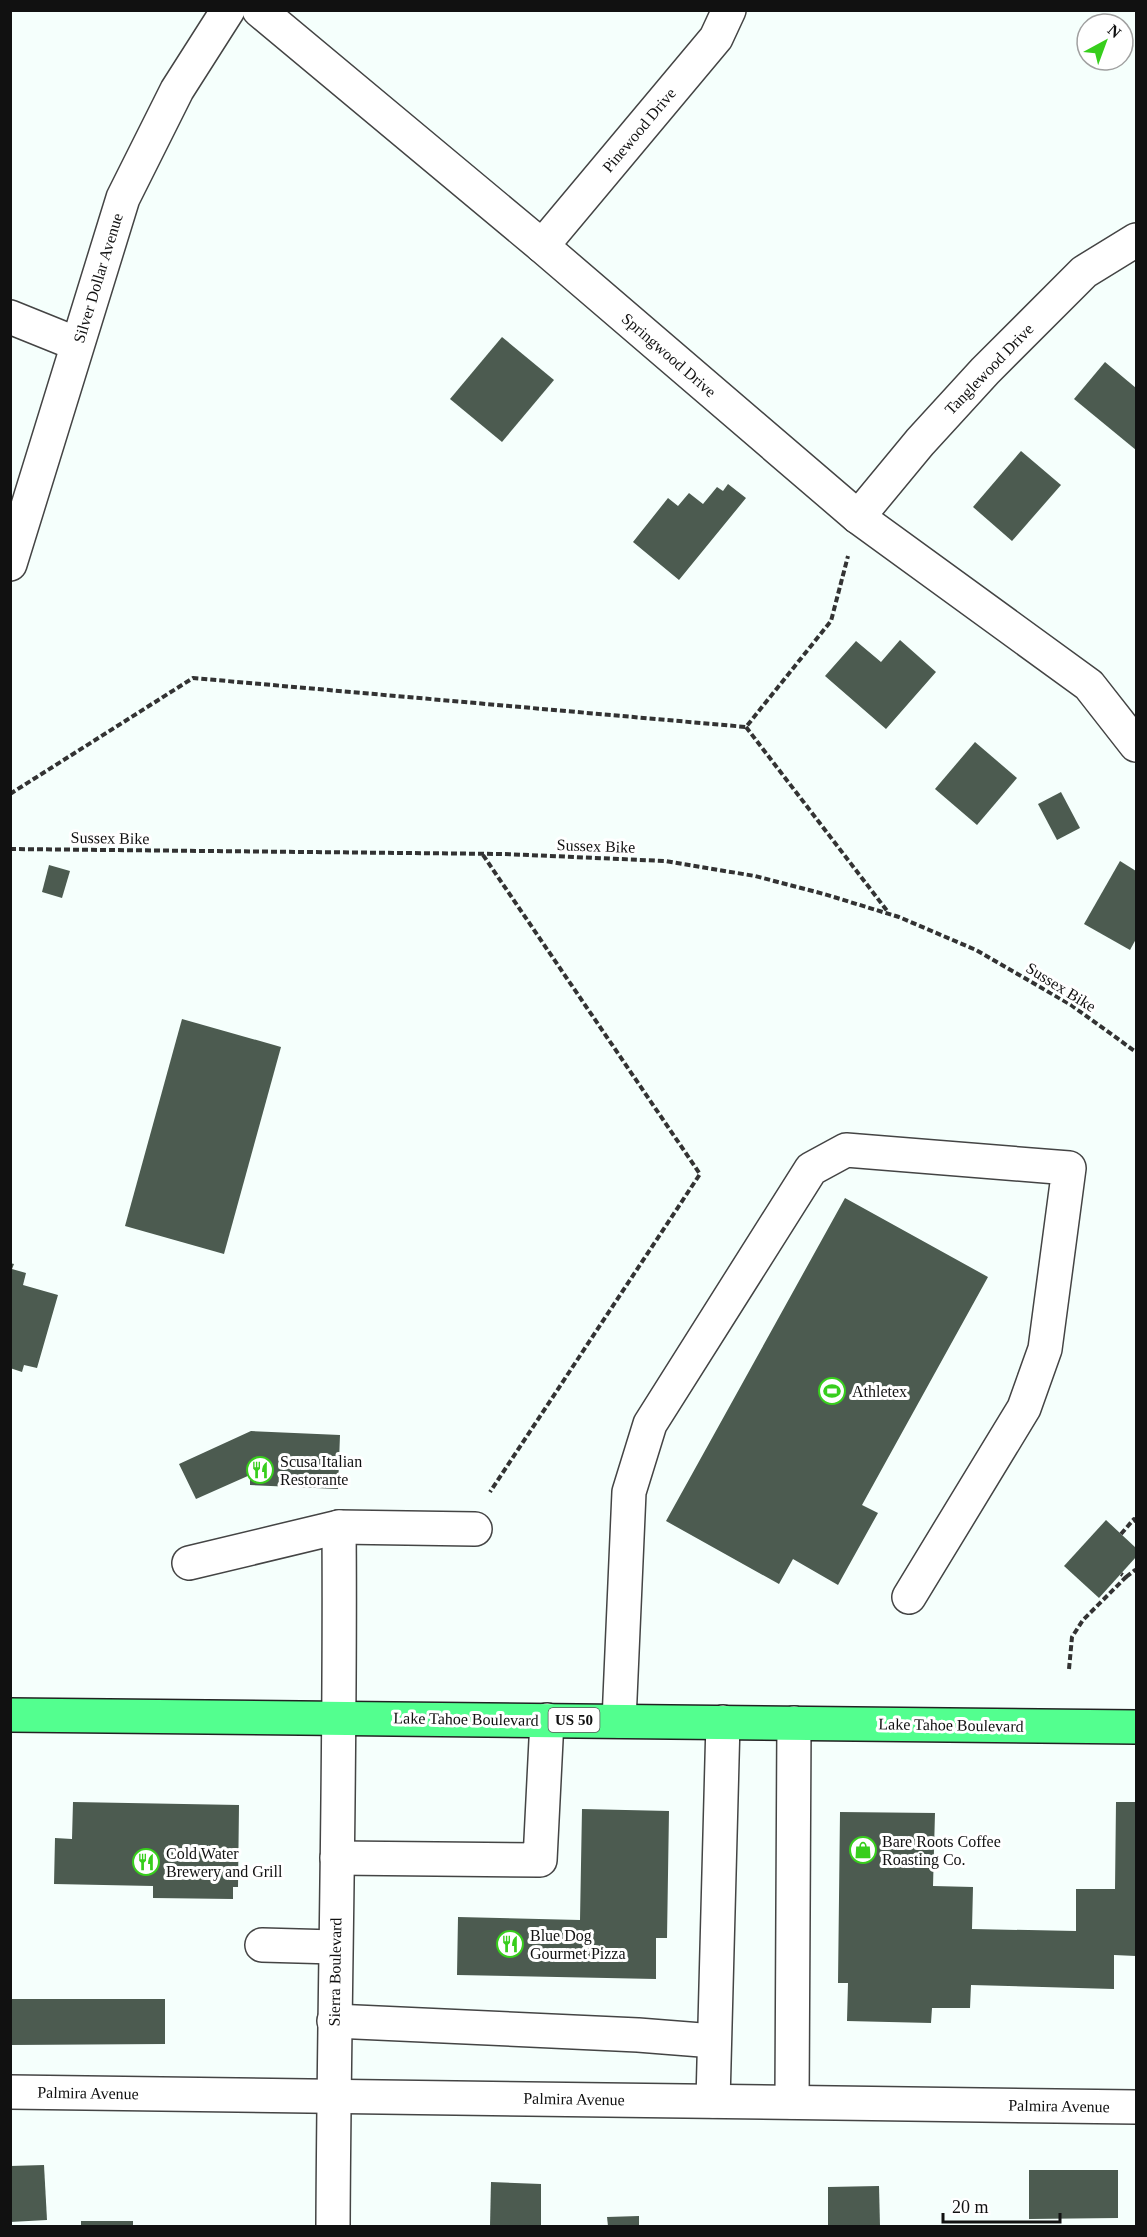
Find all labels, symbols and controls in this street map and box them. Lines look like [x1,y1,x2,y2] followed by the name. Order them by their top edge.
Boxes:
[1075,12,1135,72] north arrow
[1105,21,1125,42] text: N
[599,85,679,175] street label: Pinewood Drive
[70,211,126,345] street label: Silver Dollar Avenue
[618,310,719,401] street label: Springwood Drive
[941,320,1037,419] street label: Tanglewood Drive
[71,829,149,847] street label: Sussex Bike
[556,836,636,856] street label: Sussex Bike
[1023,959,1099,1015] street label: Sussex Bike
[817,1376,847,1406] sports icon: Athletex
[852,1383,907,1400] place label: Athletex
[280,1453,362,1488] place label: Scusa Italian Restorante
[245,1455,275,1485] restaurant icon: Scusa Italian Restorante
[548,1708,600,1732] road number: US 50
[393,1709,539,1729] street label: Lake Tahoe Boulevard
[878,1715,1024,1735] street label: Lake Tahoe Boulevard
[882,1833,1001,1869] place label: Bare Roots Coffee Roasting Co.
[848,1835,878,1865] shop icon: Bare Roots Coffee Roasting Co.
[166,1845,283,1881] place label: Cold Water Brewery and Grill
[131,1847,161,1877] restaurant icon: Cold Water Brewery and Grill
[326,1917,344,2027] street label: Sierra Boulevard
[530,1927,626,1962] place label: Blue Dog Gourmet Pizza
[495,1929,525,1959] restaurant icon: Blue Dog Gourmet Pizza
[37,2084,139,2102] street label: Palmira Avenue
[523,2090,625,2108] street label: Palmira Avenue
[1008,2097,1110,2115] street label: Palmira Avenue
[943,2186,1060,2224] scale bar
[952,2197,989,2217] text: 20 m

